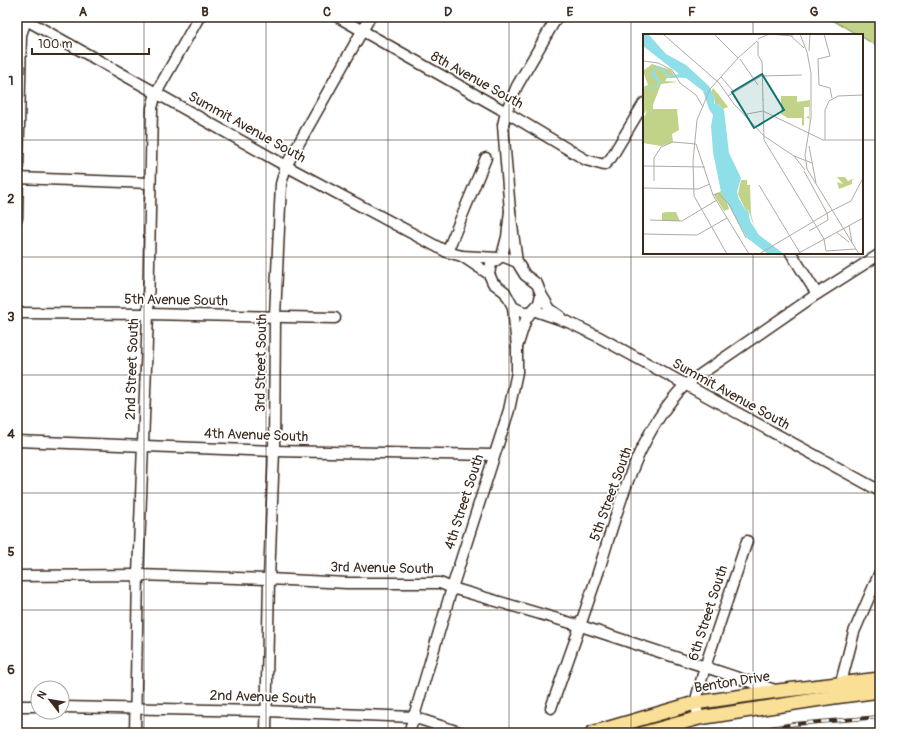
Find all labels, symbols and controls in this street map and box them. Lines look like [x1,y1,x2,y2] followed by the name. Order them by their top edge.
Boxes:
[79,4,88,20] text: A
[201,4,209,20] text: B
[323,4,331,20] text: C
[444,4,452,20] text: D
[567,4,574,20] text: E
[688,4,696,20] text: F
[810,4,819,20] text: G
[32,30,149,56] scale bar
[643,34,863,254] inset map
[38,37,73,52] text: 100 m
[428,48,526,112] street label: 8th Avenue South
[8,73,14,89] text: 1
[185,88,309,166] street label: Summit Avenue South
[7,191,15,207] text: 2
[124,291,228,309] street label: 5th Avenue South
[7,309,15,325] text: 3
[252,314,270,412] street label: 3rd Street South
[122,318,142,420] street label: 2nd Street South
[669,355,793,433] street label: Summit Avenue South
[204,425,308,445] street label: 4th Avenue South
[7,426,15,442] text: 4
[586,445,636,543] street label: 5th Street South
[441,452,487,552] street label: 4th Street South
[7,544,15,560] text: 5
[330,559,434,577] street label: 3rd Avenue South
[685,563,731,663] street label: 6th Street South
[7,662,15,678] text: 6
[693,668,771,696] street label: Benton Drive
[30,680,70,720] north arrow
[209,687,317,707] street label: 2nd Avenue South
[34,688,50,702] text: N

